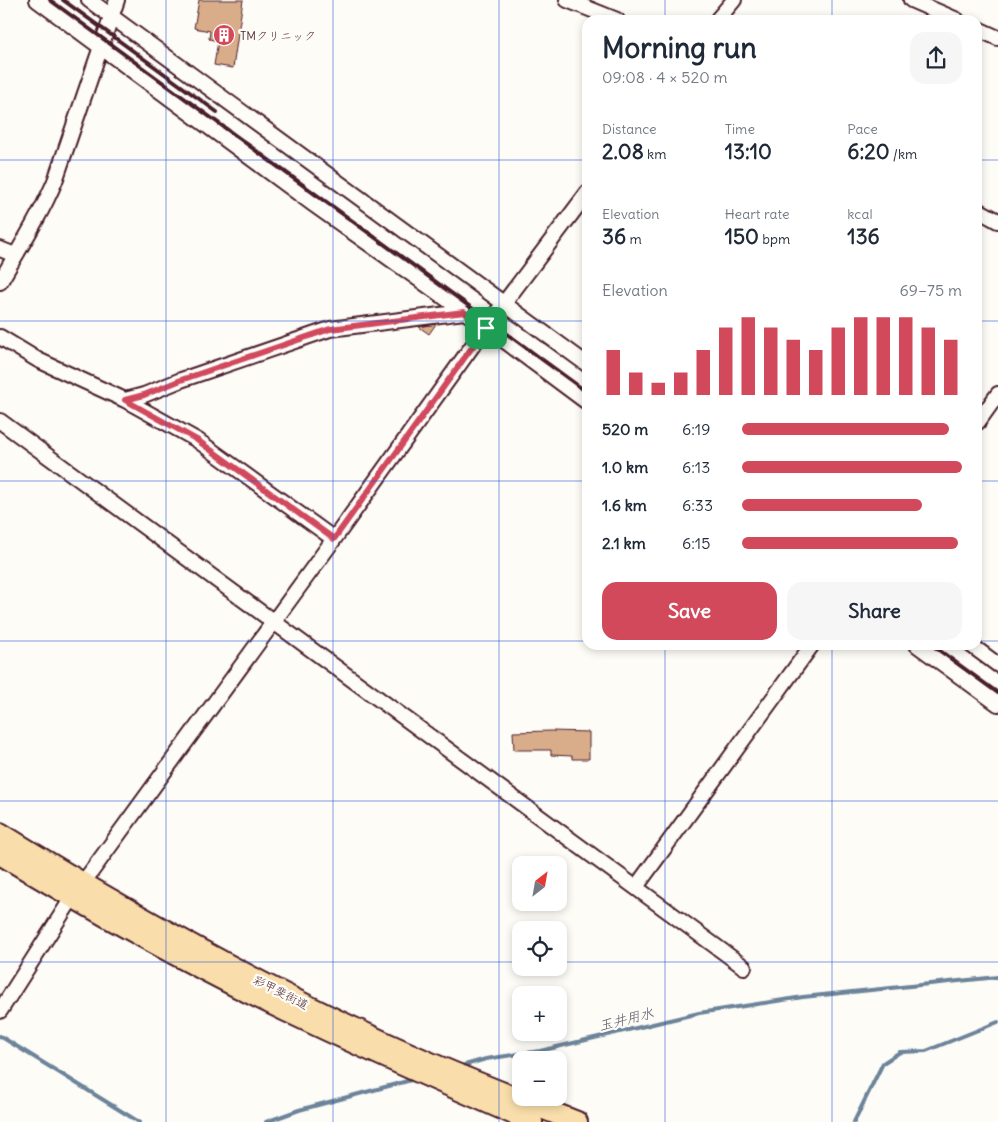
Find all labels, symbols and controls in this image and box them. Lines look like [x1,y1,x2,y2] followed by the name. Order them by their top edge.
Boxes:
[212,23,236,47] building icon: TMクリニック
[240,28,316,43] place label: TMクリニック
[602,30,757,66] text: Morning run
[910,32,962,84] button: share
[602,67,728,87] text: 09:08 · 4 × 520 m
[602,120,657,138] text: Distance
[725,120,755,138] text: Time
[847,120,878,138] text: Pace
[602,138,644,165] text: 2.08
[725,138,772,165] text: 13:10
[847,138,890,165] text: 6:20
[644,145,667,163] text: km
[890,145,917,163] text: /km
[602,205,659,223] text: Elevation
[725,205,790,223] text: Heart rate
[847,205,873,223] text: kcal
[602,223,626,250] text: 36
[725,223,759,250] text: 150
[847,223,880,250] text: 136
[626,230,642,248] text: m
[759,230,790,248] text: bpm
[602,280,668,300] text: Elevation
[900,280,962,300] text: 69–75 m
[465,307,507,349] pin
[472,314,500,342] icon: arrive
[602,419,648,439] text: 520 m
[682,419,710,439] text: 6:19
[602,457,648,477] text: 1.0 km
[682,457,710,477] text: 6:13
[602,495,647,515] text: 1.6 km
[682,495,713,515] text: 6:33
[602,533,646,553] text: 2.1 km
[682,533,710,553] text: 6:15
[602,582,777,640] button: Save
[787,582,962,640] button: Share
[512,856,568,911] north arrow
[512,856,567,1106] map controls
[512,921,567,976] button: locate
[251,972,311,1012] street label: 彩甲斐街道
[512,986,567,1041] button: +
[597,1003,655,1035] water label: 玉井用水
[512,1051,567,1106] button: −

